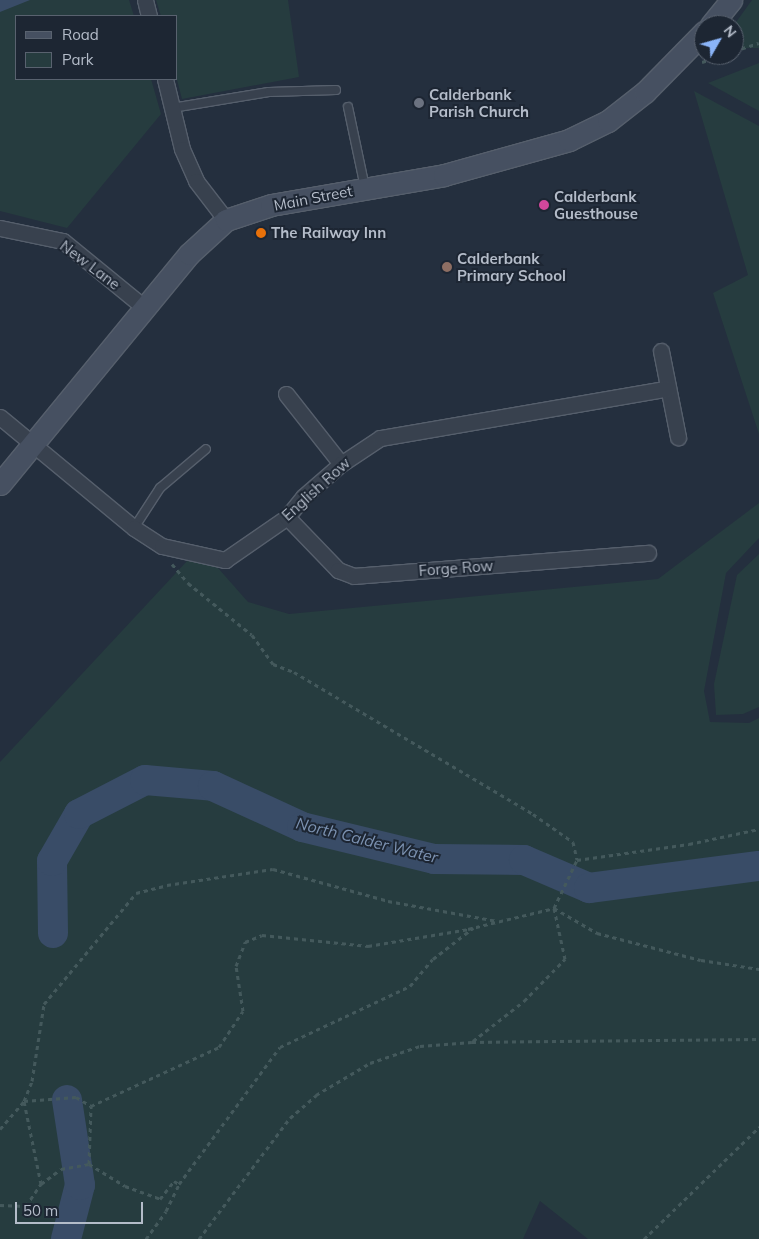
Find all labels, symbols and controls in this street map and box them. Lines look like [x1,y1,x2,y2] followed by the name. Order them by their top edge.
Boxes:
[15,15,178,80] legend
[694,15,744,65] north arrow
[720,22,740,41] text: N
[62,25,99,44] text: Road
[62,50,94,69] text: Park
[429,85,529,120] place label: Calderbank Parish Church
[413,97,425,109] marker: Calderbank Parish Church
[272,182,354,214] street label: Main Street
[554,187,638,222] place label: Calderbank Guesthouse
[538,199,550,211] marker: Calderbank Guesthouse
[271,224,386,242] place label: The Railway Inn
[255,227,267,239] marker: The Railway Inn
[56,237,124,293] street label: New Lane
[457,249,566,284] place label: Calderbank Primary School
[441,261,453,273] marker: Calderbank Primary School
[278,454,354,524] street label: English Row
[418,556,494,580] street label: Forge Row
[294,813,440,867] water label: North Calder Water
[18,1192,145,1224] scale bar
[23,1201,58,1220] text: 50 m

